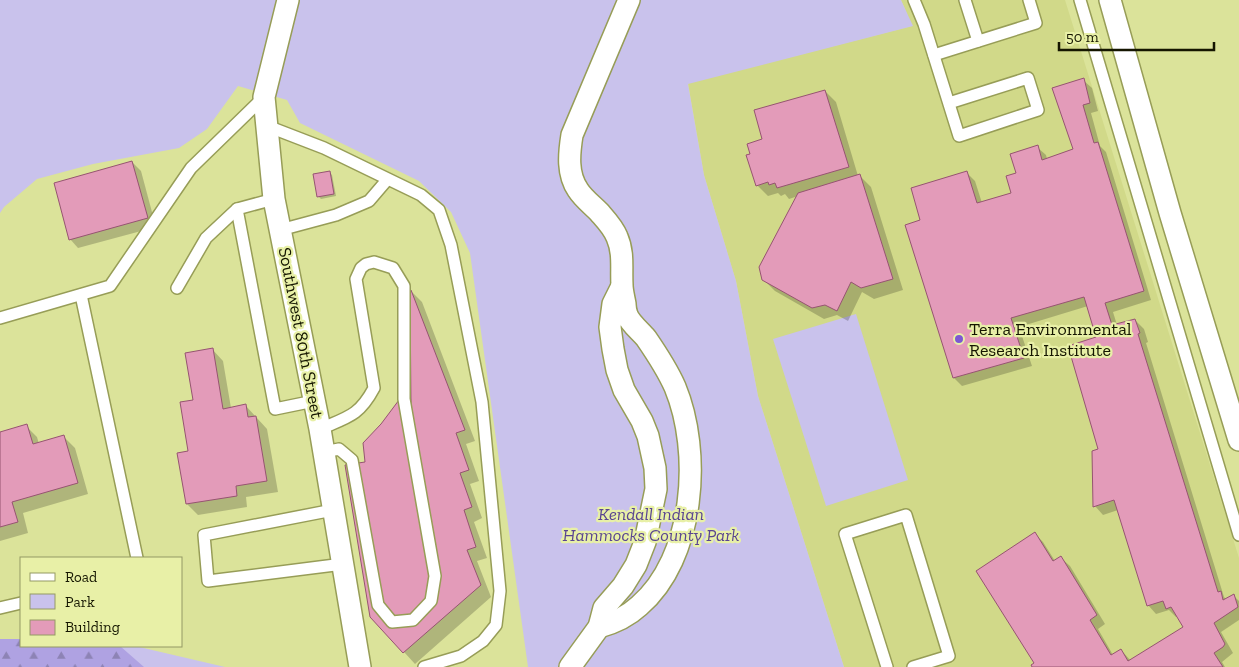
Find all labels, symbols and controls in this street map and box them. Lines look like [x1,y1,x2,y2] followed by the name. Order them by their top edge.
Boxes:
[1059,20,1214,52] scale bar
[1066,28,1099,46] text: 50 m
[274,245,328,421] street label: Southwest 80th Street
[969,318,1132,361] place label: Terra Environmental Research Institute
[953,333,965,345] marker: Terra Environmental Research Institute
[563,503,739,546] park label: Kendall Indian Hammocks County Park
[20,557,182,647] legend
[65,568,98,586] text: Road
[65,593,95,611] text: Park
[65,618,120,636] text: Building

